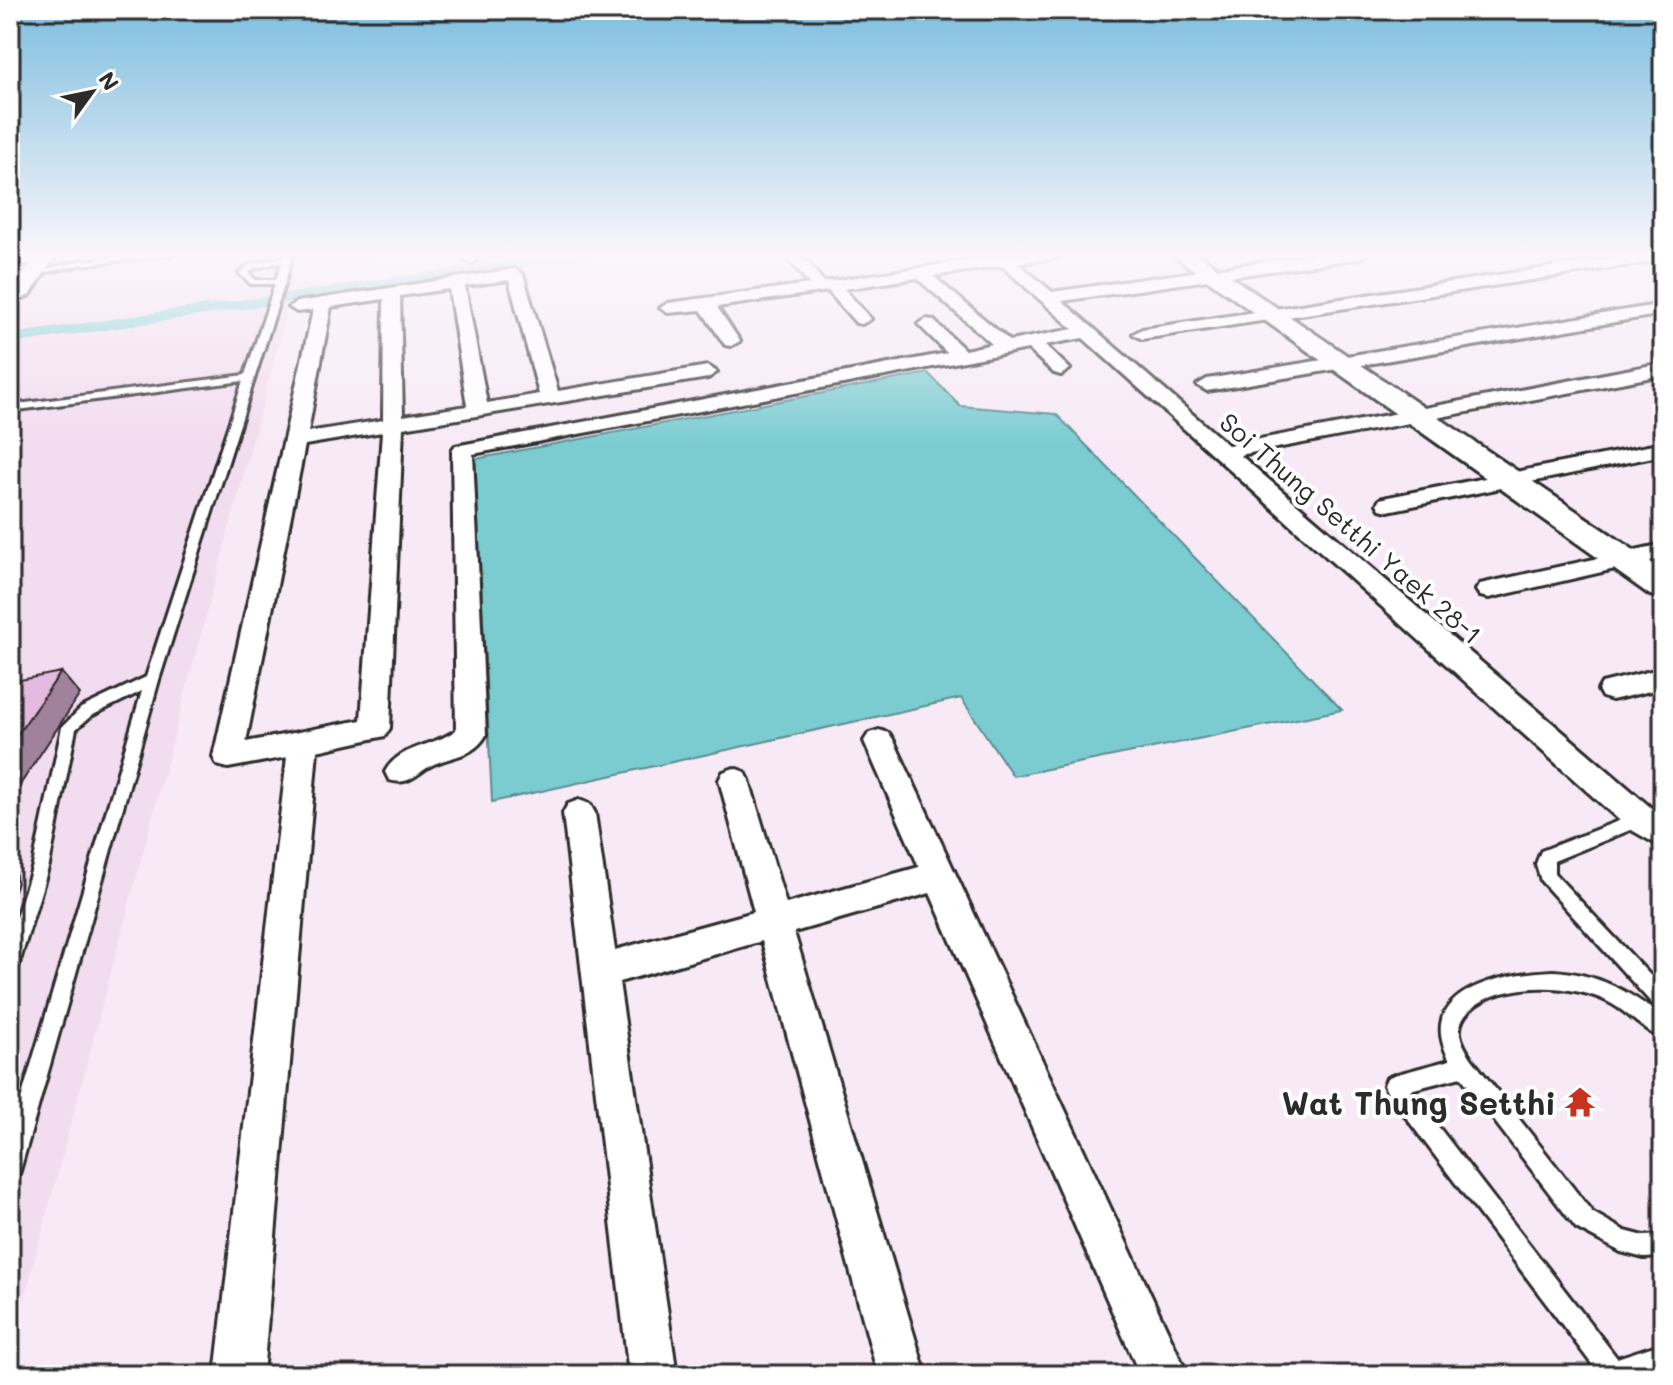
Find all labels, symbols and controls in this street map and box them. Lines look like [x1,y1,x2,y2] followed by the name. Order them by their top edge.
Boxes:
[52,52,132,132] north arrow
[92,66,126,96] text: N
[1213,405,1489,651] street label: Soi Thung Setthi Yaek 28-1
[1282,1081,1556,1123] place label: Wat Thung Setthi
[1563,1085,1597,1119] temple icon: Wat Thung Setthi

